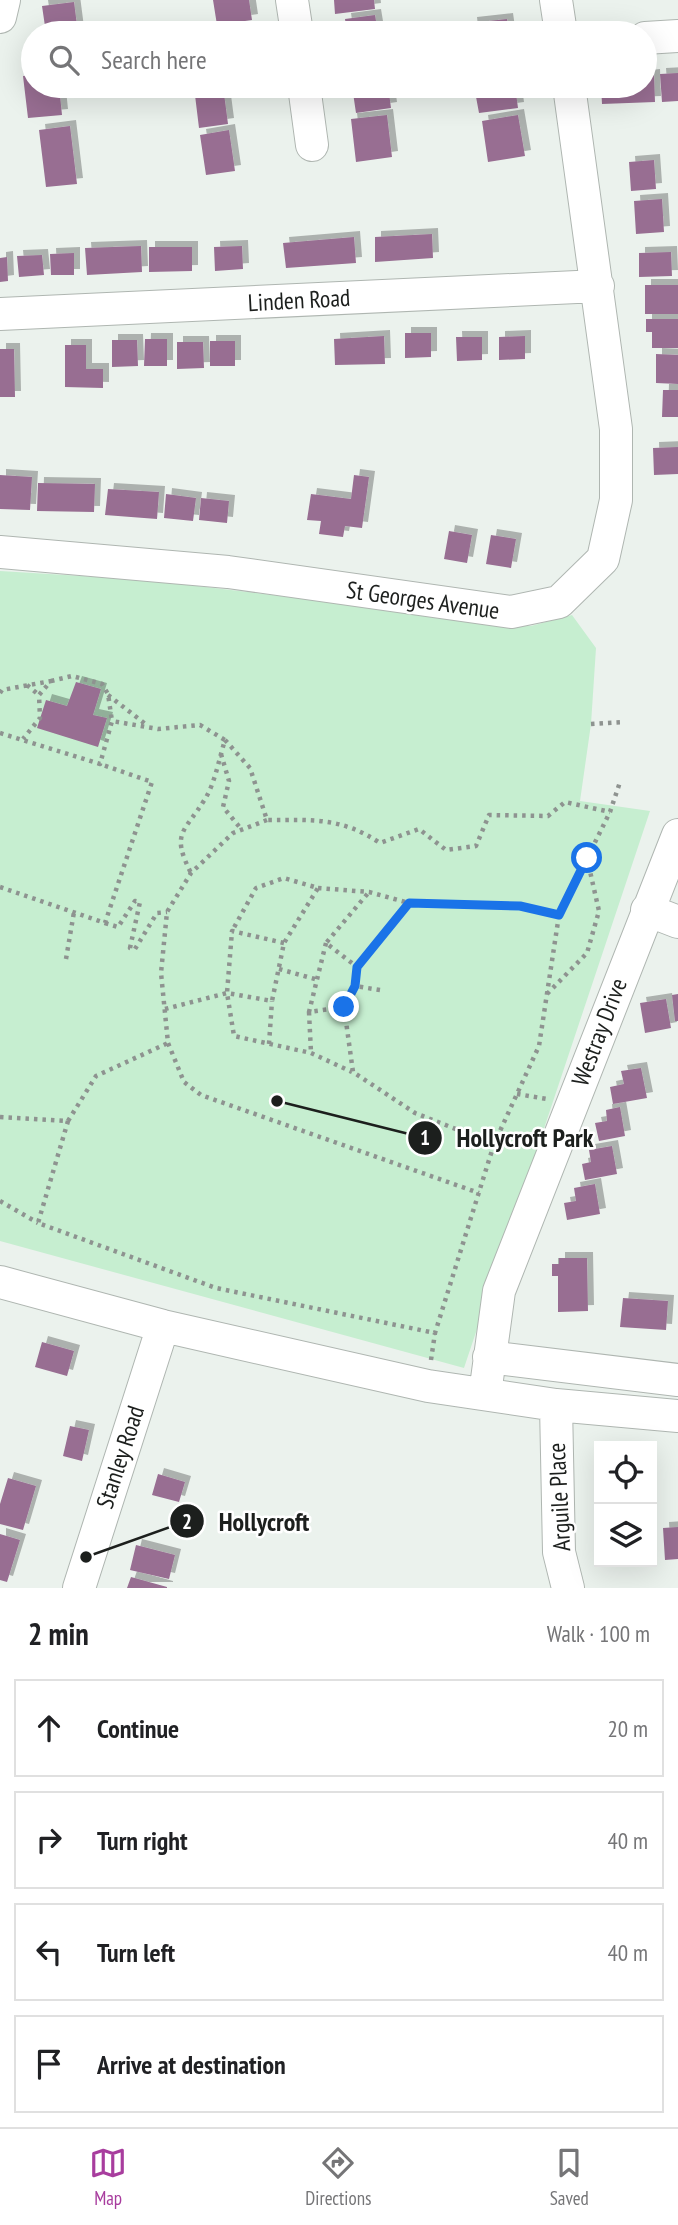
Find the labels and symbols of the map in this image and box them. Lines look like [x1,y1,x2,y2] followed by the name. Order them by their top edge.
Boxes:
[247,282,351,318] street label: Linden Road
[345,574,501,626] street label: St Georges Avenue
[571,842,602,873] route start
[564,974,634,1090] street label: Westray Drive
[328,991,359,1022] route end
[407,1115,607,1162] callout: Hollycroft Park
[457,1121,594,1154] text: Hollycroft Park
[420,1124,430,1151] text: 1
[89,1402,151,1512] street label: Stanley Road
[541,1442,577,1552] street label: Arguile Place
[169,1498,323,1545] callout: Hollycroft
[219,1505,310,1538] text: Hollycroft
[182,1508,192,1535] text: 2

